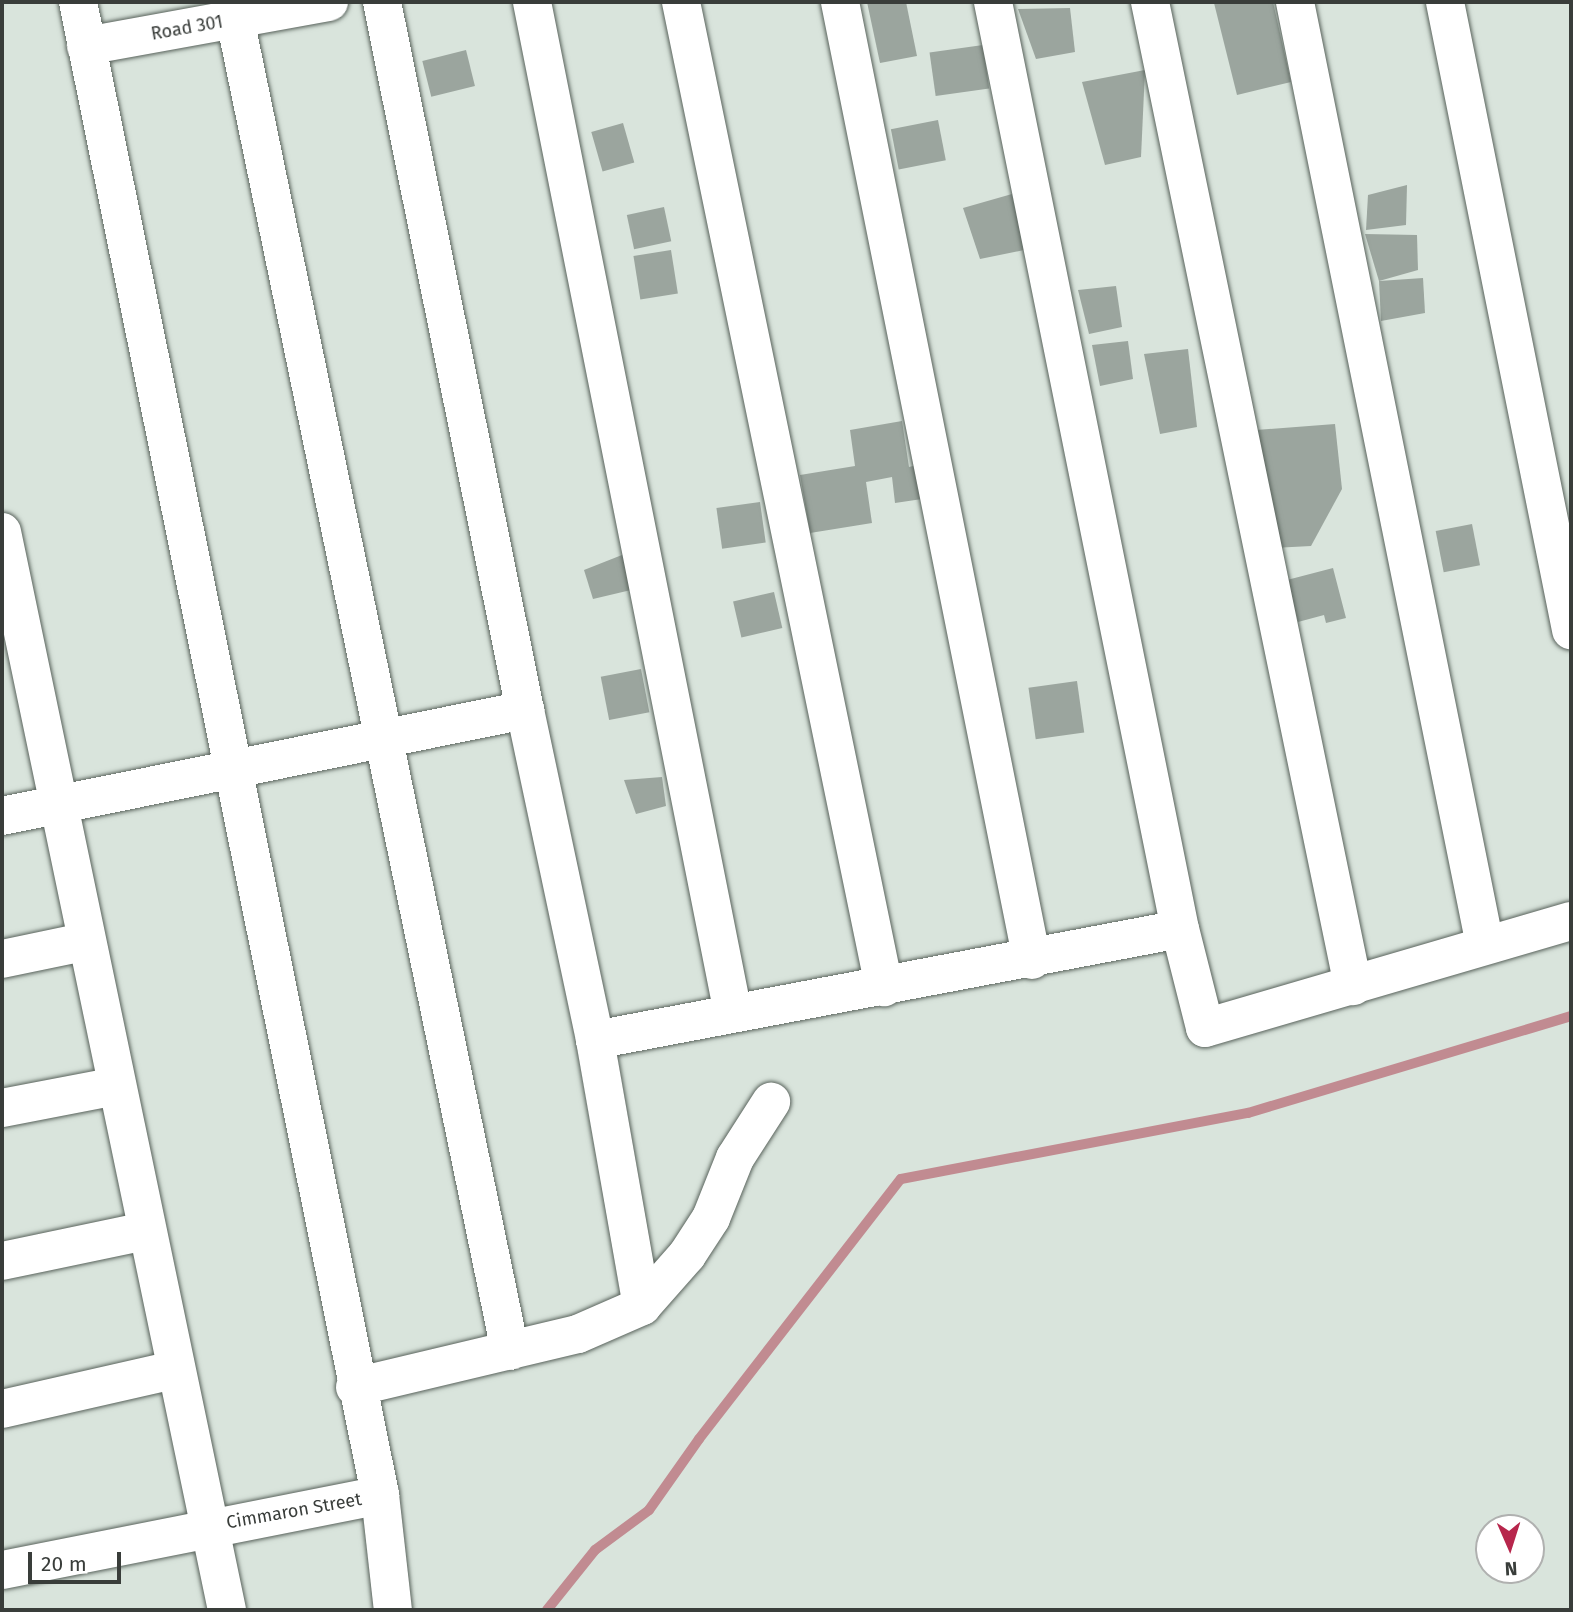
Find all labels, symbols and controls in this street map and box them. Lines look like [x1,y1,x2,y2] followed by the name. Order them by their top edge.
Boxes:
[149,11,225,45] street label: Road 301
[225,1488,363,1534] street label: Cimmaron Street
[1475,1514,1545,1584] north arrow
[32,1538,124,1582] scale bar
[41,1551,87,1577] text: 20 m
[1504,1557,1518,1580] text: N

